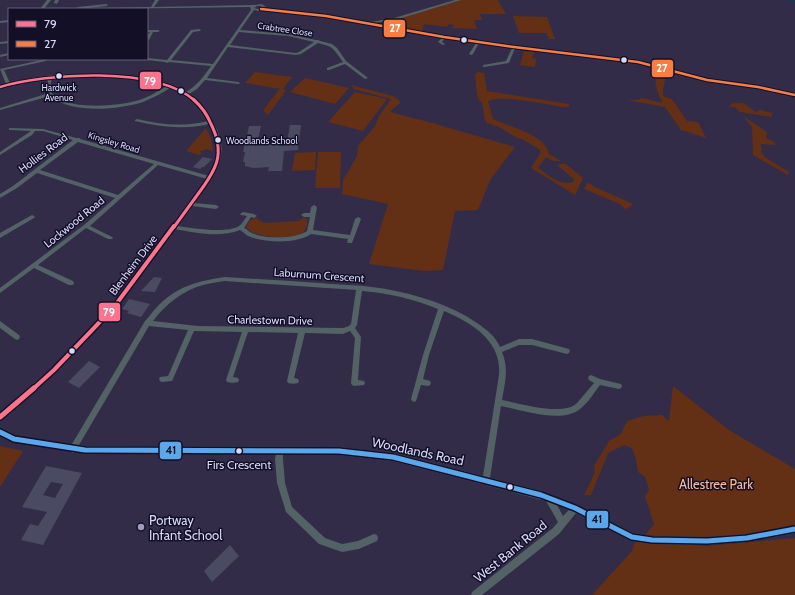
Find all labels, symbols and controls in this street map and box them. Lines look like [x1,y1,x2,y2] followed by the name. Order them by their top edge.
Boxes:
[8,8,148,60] legend
[44,16,57,31] text: 79
[383,19,406,38] line badge: 27
[257,20,314,38] street label: Crabtree Close
[389,21,401,35] text: 27
[459,35,469,45] unlabelled marker
[44,36,56,51] text: 27
[619,55,629,65] unlabelled marker
[651,59,674,78] line badge: 27
[656,61,668,75] text: 27
[54,71,64,81] marker: Hardwick Avenue
[139,71,162,90] line badge: 79
[144,74,156,88] text: 79
[42,82,76,103] place label: Hardwick Avenue
[176,86,186,96] unlabelled marker
[87,129,141,155] street label: Kingsley Road
[16,130,70,176] street label: Hollies Road
[213,135,223,145] marker: Woodlands School
[226,135,298,146] place label: Woodlands School
[41,193,107,251] street label: Lockwood Road
[106,232,160,298] street label: Blenheim Drive
[273,265,365,285] street label: Laburnum Crescent
[98,302,121,322] line badge: 79
[103,305,115,319] text: 79
[227,312,313,328] street label: Charlestown Drive
[67,346,77,356] unlabelled marker
[371,433,465,469] street label: Woodlands Road
[159,441,182,460] line badge: 41
[166,443,176,457] text: 41
[234,446,244,456] marker: Firs Crescent
[207,457,271,472] place label: Firs Crescent
[679,476,753,492] park label: Allestree Park
[505,482,515,492] unlabelled marker
[586,510,609,529] line badge: 41
[149,512,222,543] place label: Portway Infant School
[592,512,602,526] text: 41
[470,517,550,585] street label: West Bank Road
[136,522,146,532] marker: Portway Infant School

